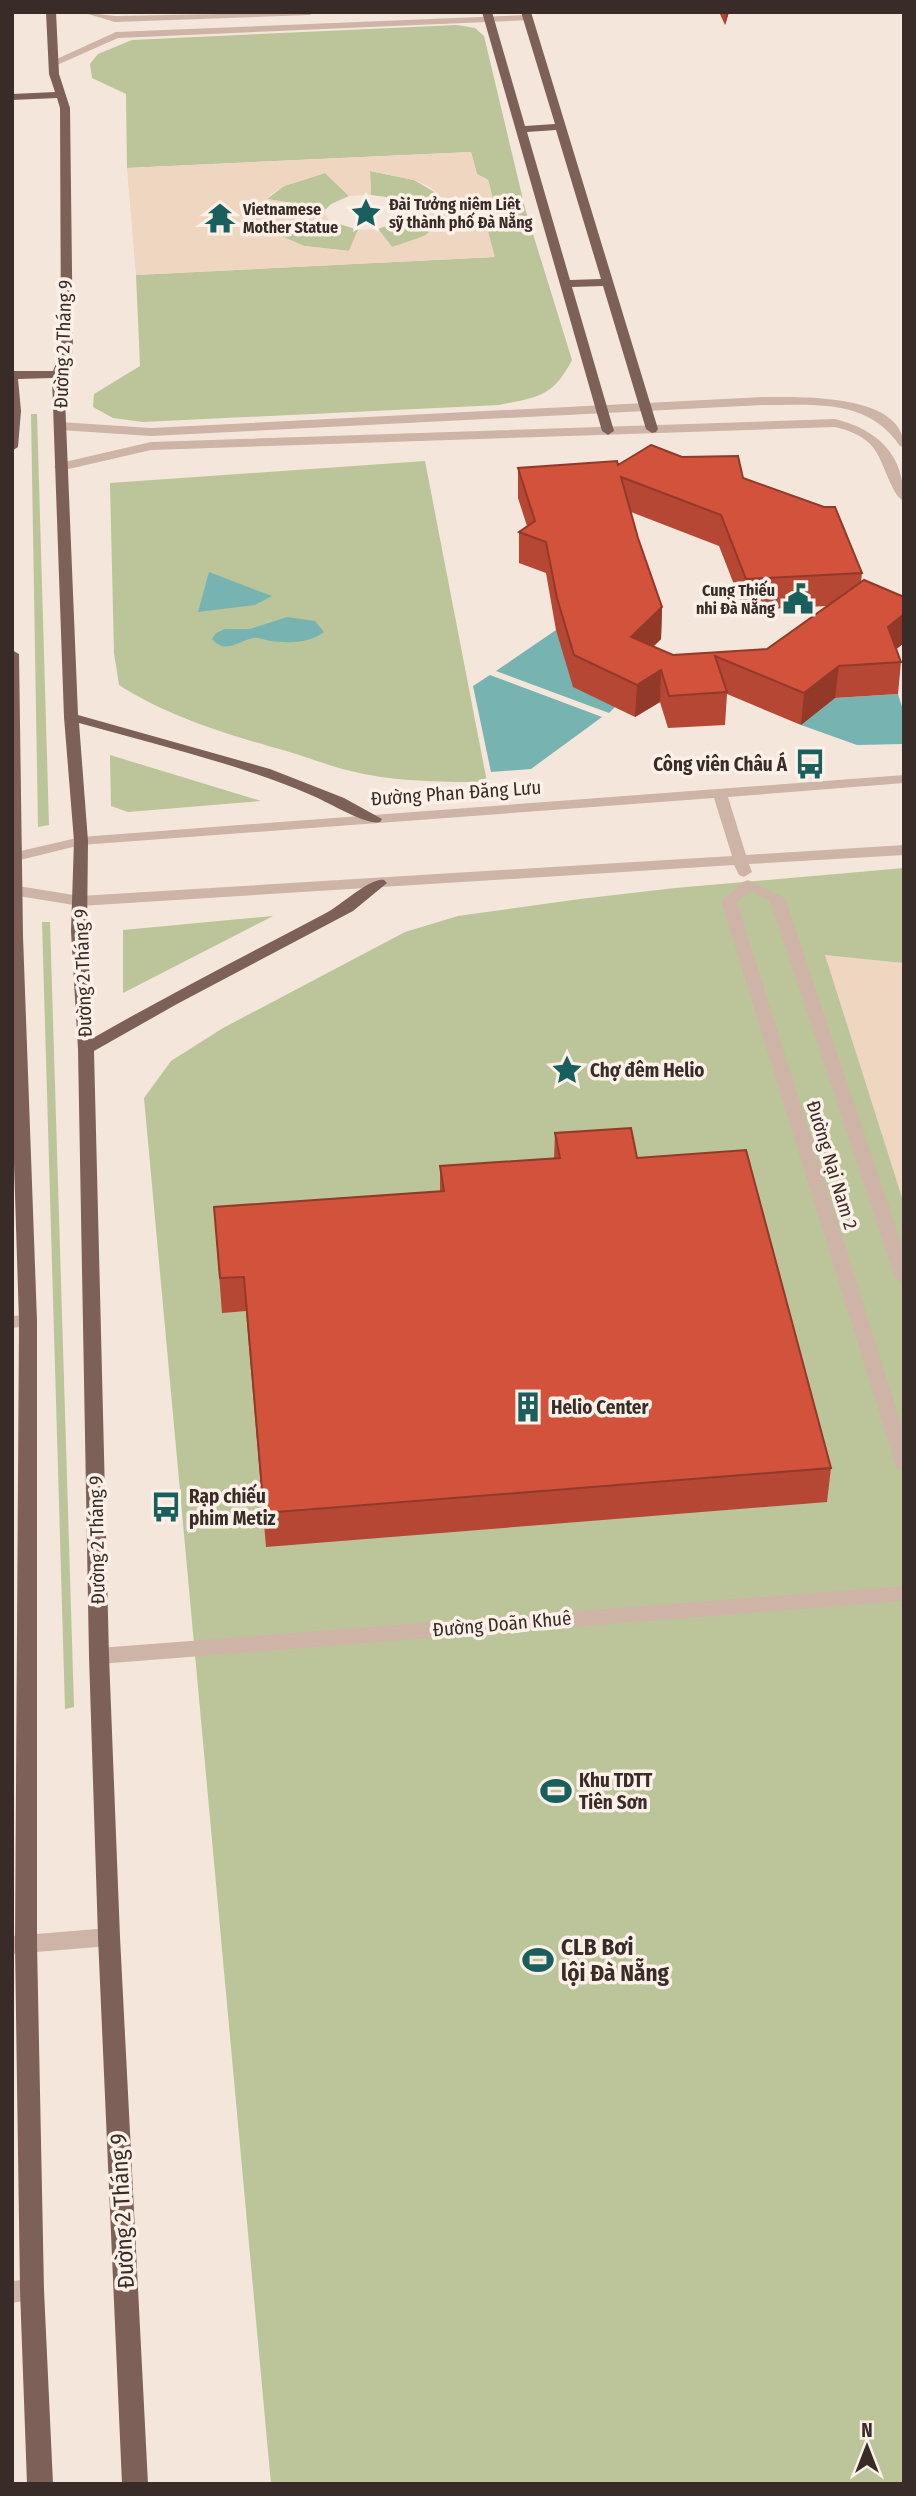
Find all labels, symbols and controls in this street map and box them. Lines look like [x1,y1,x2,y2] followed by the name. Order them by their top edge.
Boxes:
[389,195,533,232] place label: Đài Tưởng niệm Liệt sỹ thành phố Đà Nẵng
[349,196,383,230] place icon: Đài Tưởng niệm Liệt sỹ thành phố Đà Nẵng
[242,200,338,237] place label: Vietnamese Mother Statue
[203,201,237,235] temple icon: Vietnamese Mother Statue
[49,279,77,409] street label: Đường 2 Tháng 9
[696,580,775,618] place label: Cung Thiếu nhi Đà Nẵng
[781,582,815,616] public building icon: Cung Thiếu nhi Đà Nẵng
[793,747,827,781] bus stop icon: Công viên Châu Á
[653,751,788,776] place label: Công viên Châu Á
[370,776,542,810] street label: Đường Phan Đăng Lưu
[69,908,97,1038] street label: Đường 2 Tháng 9
[550,1053,584,1087] place icon: Chợ đêm Helio
[590,1059,704,1082] place label: Chợ đêm Helio
[801,1098,863,1232] street label: Đường Nại Nam 2
[511,1390,545,1424] building icon: Helio Center
[551,1396,649,1419] place label: Helio Center
[84,1475,110,1605] street label: Đường 2 Tháng 9
[189,1483,276,1530] place label: Rạp chiếu phim Metiz
[149,1490,183,1524] bus stop icon: Rạp chiếu phim Metiz
[432,1606,572,1642] street label: Đường Doãn Khuê
[579,1769,653,1814] place label: Khu TDTT Tiên Sơn
[539,1774,573,1808] sports icon: Khu TDTT Tiên Sơn
[561,1933,669,1987] place label: CLB Bơi lội Đà Nẵng
[521,1943,555,1977] sports icon: CLB Bơi lội Đà Nẵng
[104,2132,140,2290] street label: Đường 2 Tháng 9
[832,2412,902,2482] north arrow
[861,2419,873,2442] text: N

